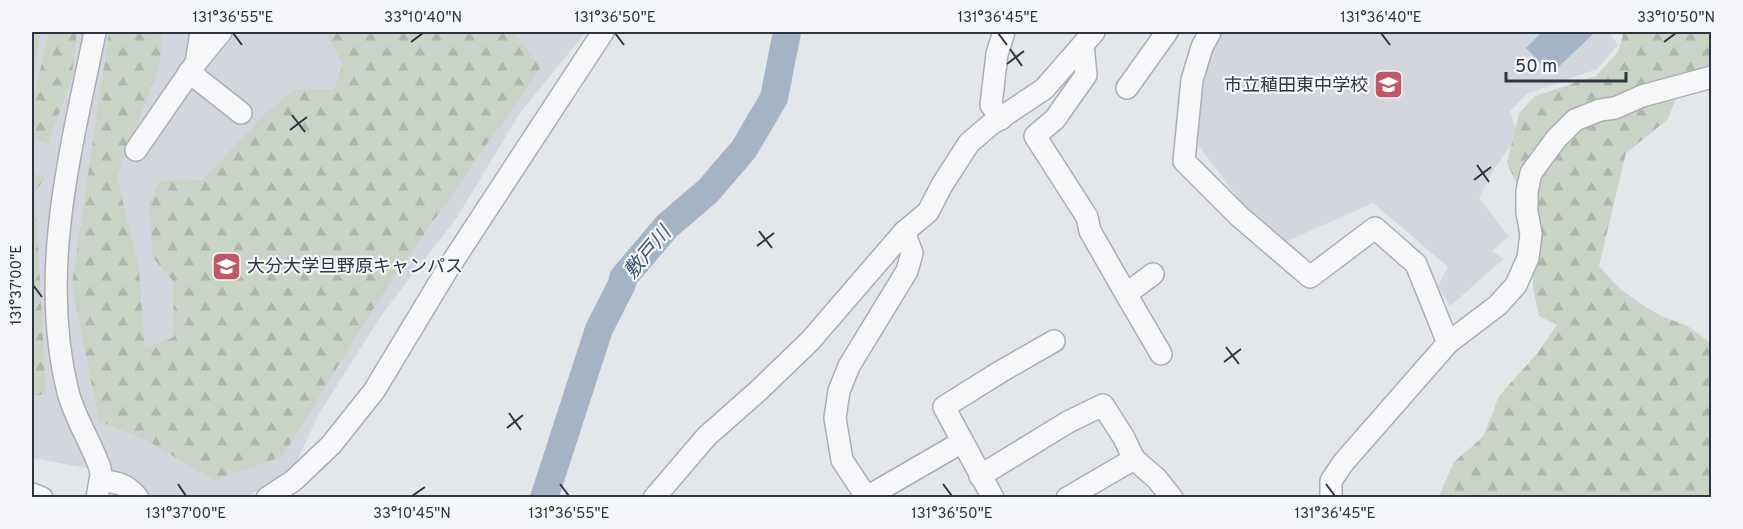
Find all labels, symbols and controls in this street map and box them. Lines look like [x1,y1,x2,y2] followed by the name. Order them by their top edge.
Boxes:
[192,9,274,28] text: 131°36'55"E
[384,9,462,28] text: 33°10'40"N
[574,9,656,28] text: 131°36'50"E
[957,9,1039,28] text: 131°36'45"E
[1340,9,1422,28] text: 131°36'40"E
[1637,9,1715,28] text: 33°10'50"N
[1506,45,1626,83] scale bar
[1515,56,1557,79] text: 50 m
[1373,69,1405,101] school or university icon: 市立稙田東中学校
[1224,75,1368,98] place label: 市立稙田東中学校
[619,220,679,285] water label: 敷戸川
[8,245,27,325] text: 131°37'00"E
[210,250,242,282] school or university icon: 大分大学旦野原キャンパス
[247,256,463,279] place label: 大分大学旦野原キャンパス
[146,505,226,524] text: 131°37'00"E
[373,505,451,524] text: 33°10'45"N
[528,505,610,524] text: 131°36'55"E
[911,505,993,524] text: 131°36'50"E
[1294,505,1376,524] text: 131°36'45"E

